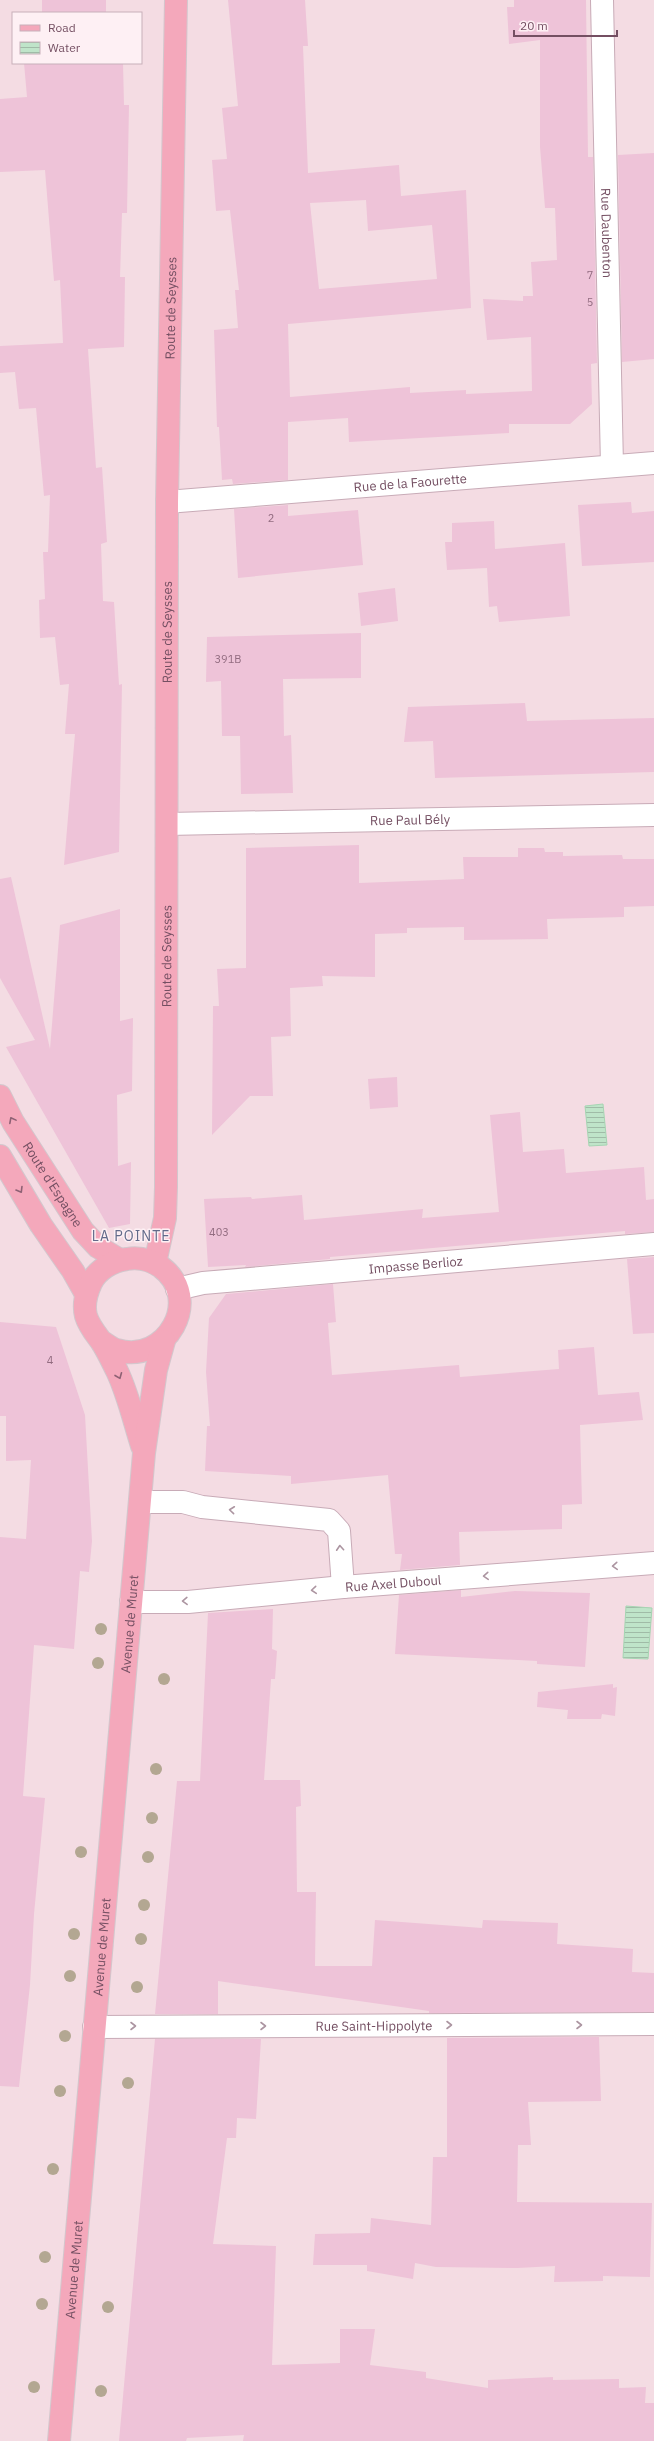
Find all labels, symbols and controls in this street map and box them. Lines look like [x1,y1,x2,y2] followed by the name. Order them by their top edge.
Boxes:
[12,12,142,64] legend
[514,12,617,38] scale bar
[520,18,548,33] text: 20 m
[48,20,76,35] text: Road
[48,40,81,55] text: Water
[598,188,616,278] street label: Rue Daubenton
[161,257,180,360] street label: Route de Seysses
[587,268,593,282] house number: 7
[587,295,593,309] house number: 5
[353,470,468,496] street label: Rue de la Faourette
[268,511,274,525] house number: 2
[158,581,175,683] street label: Route de Seysses
[215,652,241,666] house number: 391B
[370,810,451,829] street label: Rue Paul Bély
[158,905,175,1007] street label: Route de Seysses
[10,1117,17,1124] one-way arrow
[19,1138,87,1230] street label: Route d'Espagne
[15,1186,23,1193] one-way arrow
[209,1225,229,1239] house number: 403
[92,1227,170,1245] district label: LA POINTE
[368,1252,463,1277] street label: Impasse Berlioz
[47,1353,54,1367] house number: 4
[114,1373,122,1380] one-way arrow
[229,1506,235,1515] one-way arrow
[336,1545,345,1551] one-way arrow
[612,1561,618,1570] one-way arrow
[344,1571,442,1595] street label: Rue Axel Duboul
[482,1571,489,1580] one-way arrow
[117,1574,142,1674] street label: Avenue de Muret
[311,1585,317,1594] one-way arrow
[182,1597,188,1606] one-way arrow
[89,1897,114,1997] street label: Avenue de Muret
[315,2017,433,2034] street label: Rue Saint-Hippolyte
[576,2020,582,2029] one-way arrow
[446,2021,452,2029] one-way arrow
[130,2022,136,2030] one-way arrow
[260,2022,266,2030] one-way arrow
[61,2220,86,2320] street label: Avenue de Muret

